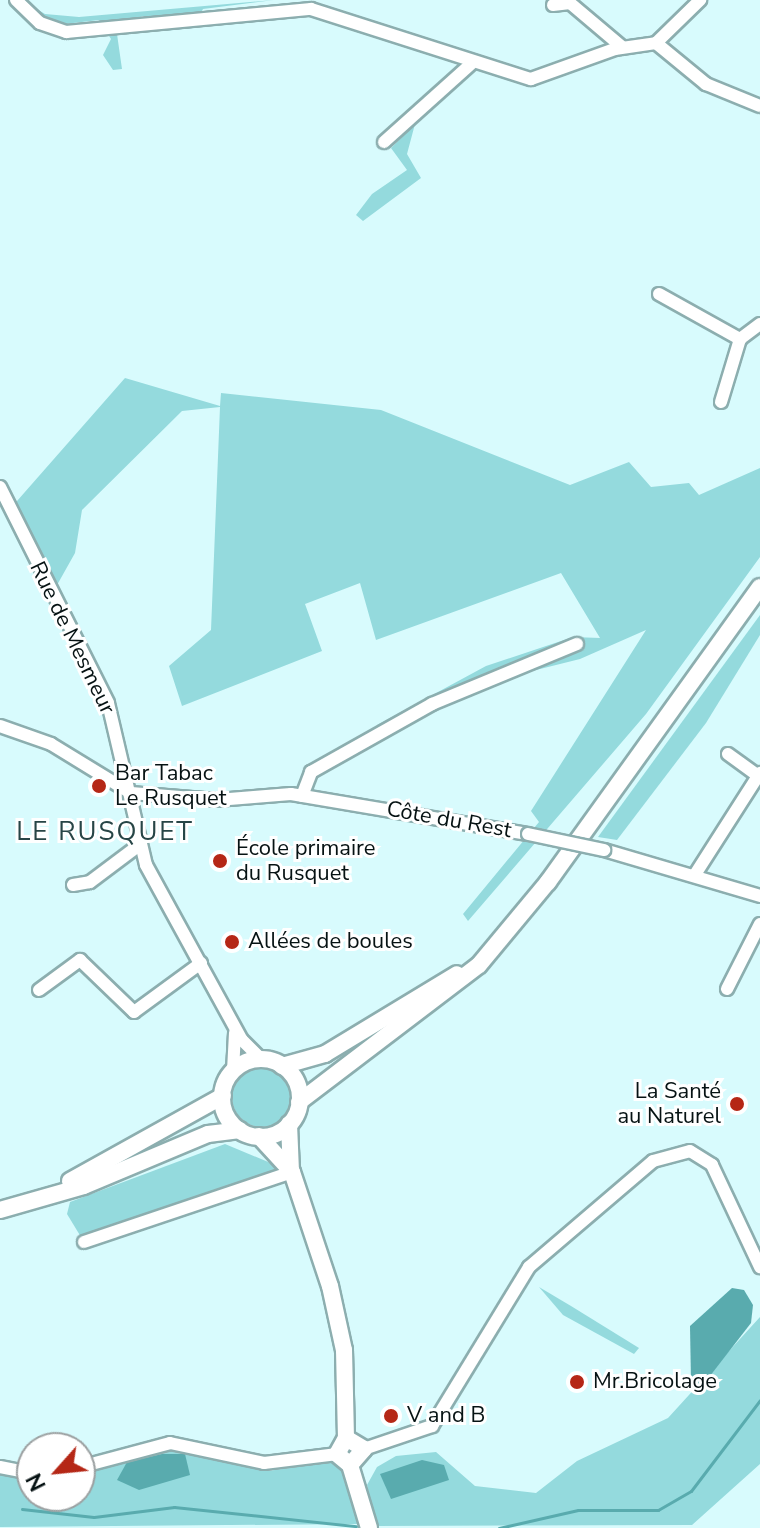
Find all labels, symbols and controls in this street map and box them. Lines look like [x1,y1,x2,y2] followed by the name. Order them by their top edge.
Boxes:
[24,557,120,719] street label: Rue de Mesmeur
[115,760,226,812] place label: Bar Tabac Le Rusquet
[90,777,108,795] marker: Bar Tabac Le Rusquet
[385,796,513,844] street label: Côte du Rest
[16,816,194,848] district label: LE RUSQUET
[236,835,376,886] place label: École primaire du Rusquet
[211,852,229,870] marker: École primaire du Rusquet
[248,929,413,955] place label: Allées de boules
[223,933,241,951] marker: Allées de boules
[617,1078,721,1130] place label: La Santé au Naturel
[728,1095,746,1113] marker: La Santé au Naturel
[593,1369,717,1395] place label: Mr.Bricolage
[568,1373,586,1391] marker: Mr.Bricolage
[407,1403,485,1429] place label: V and B
[382,1407,400,1425] marker: V and B
[16,1432,96,1512] north arrow
[19,1468,54,1496] text: N

